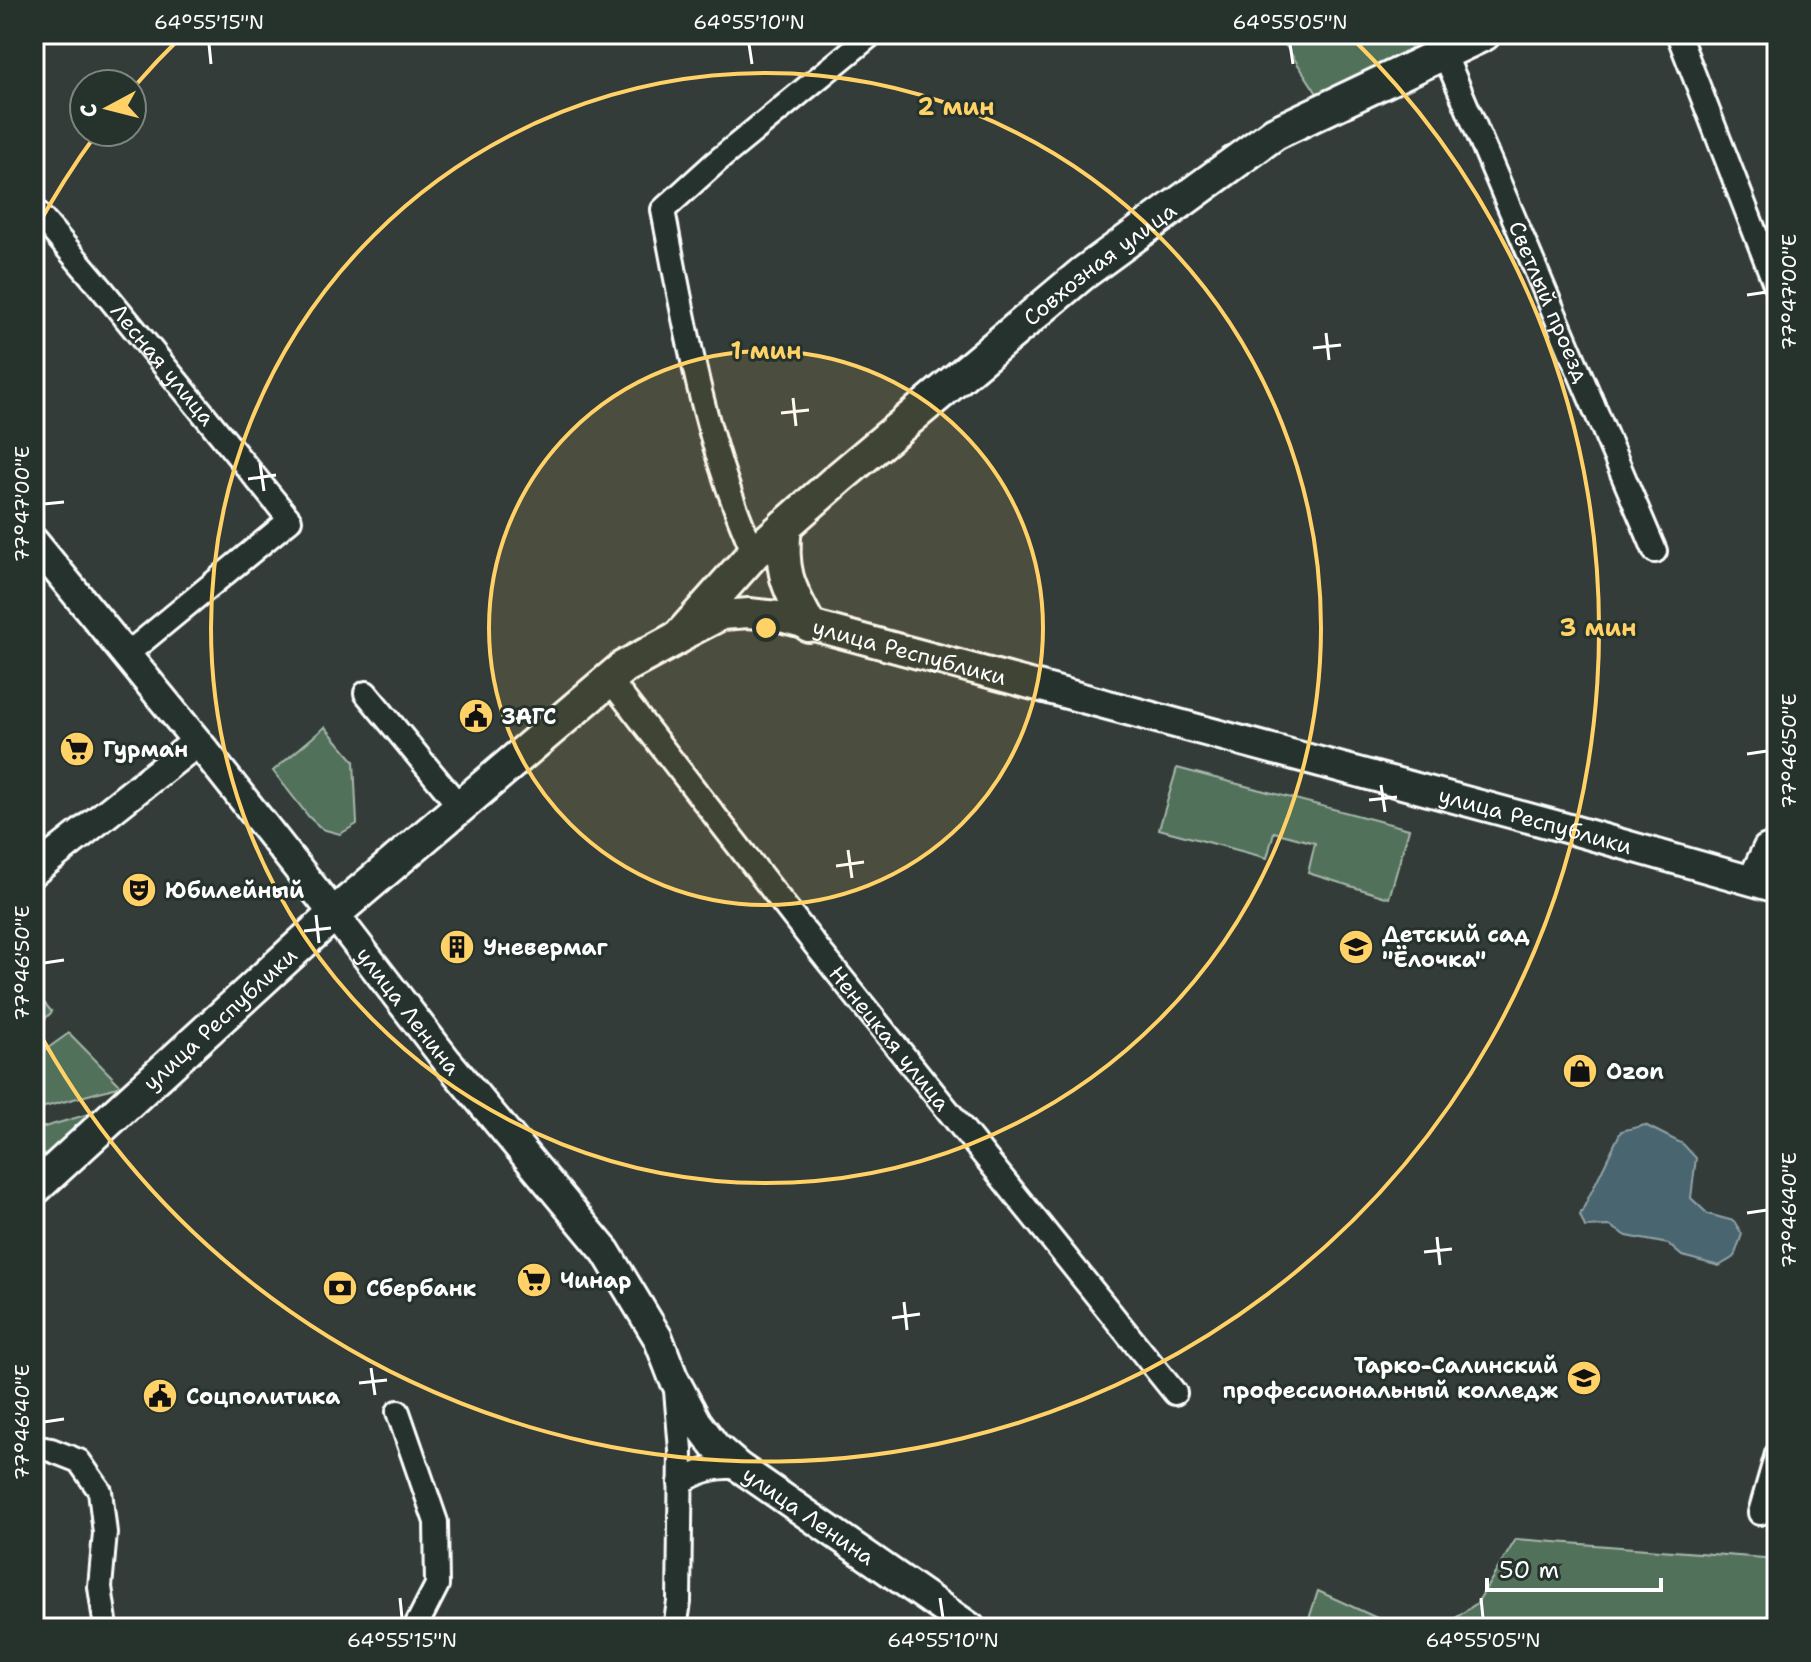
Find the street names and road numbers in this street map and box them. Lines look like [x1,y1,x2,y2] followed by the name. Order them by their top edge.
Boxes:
[1017,195,1182,332] street label: Совхозная улица
[1502,217,1596,387] street label: Светлый проезд
[105,297,222,432] street label: Лесная улица
[810,612,1010,692] street label: улица Республики
[1435,780,1635,861] street label: улица Республики
[136,941,303,1097] street label: улица Республики
[350,941,467,1081] street label: улица Ленина
[823,960,957,1117] street label: Ненецкая улица
[737,1459,881,1572] street label: улица Ленина

